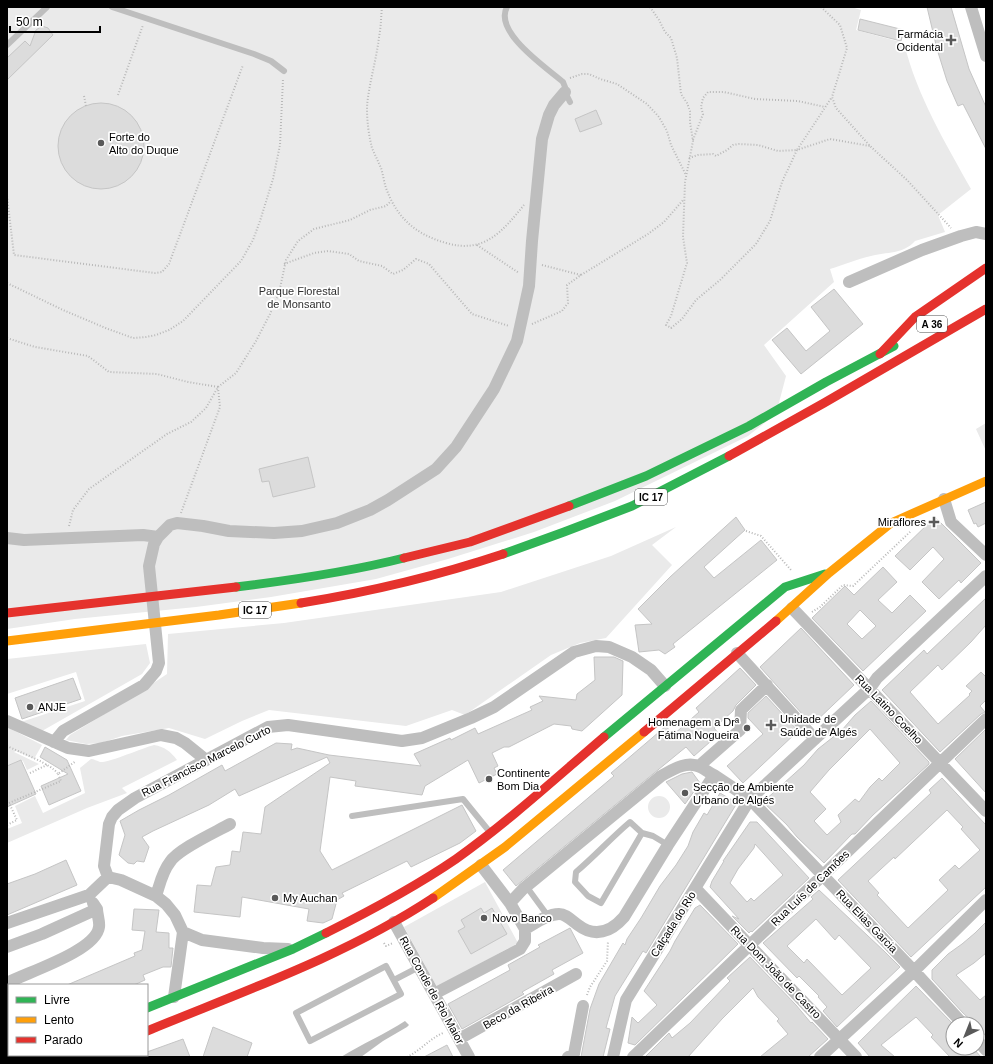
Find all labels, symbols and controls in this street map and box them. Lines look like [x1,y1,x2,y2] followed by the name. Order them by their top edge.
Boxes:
[10,8,100,34] scale bar
[16,15,43,29] text: 50 m
[897,28,944,53] place label: Farmácia Ocidental
[946,35,956,45] marker: Farmácia Ocidental
[109,131,179,156] place label: Forte do Alto do Duque
[96,138,106,148] marker: Forte do Alto do Duque
[259,285,339,310] park label: Parque Florestal de Monsanto
[917,316,947,332] road number: A 36
[635,489,667,505] road number: IC 17
[878,516,926,528] place label: Miraflores
[929,517,939,527] marker: Miraflores
[239,602,271,618] road number: IC 17
[853,672,925,746] street label: Rua Latino Coelho
[38,701,66,713] place label: ANJE
[25,702,35,712] marker: ANJE
[780,713,858,738] place label: Unidade de Saúde de Algés
[648,716,740,741] place label: Homenagem a Drª Fátima Nogueira
[765,719,777,731] marker: Unidade de Saúde de Algés
[140,723,272,799] street label: Rua Francisco Marcelo Curto
[742,723,752,733] marker: Homenagem a Drª Fátima Nogueira
[497,767,550,792] place label: Continente Bom Dia
[484,774,494,784] marker: Continente Bom Dia
[693,781,794,806] place label: Secção de Ambiente Urbano de Algés
[680,788,690,798] marker: Secção de Ambiente Urbano de Algés
[769,847,852,928] street label: Rua Luís de Camões
[834,887,901,955] street label: Rua Elias Garcia
[648,889,698,959] street label: Calçada do Rio
[283,892,337,904] place label: My Auchan
[270,893,280,903] marker: My Auchan
[492,912,552,924] place label: Novo Banco
[479,913,489,923] marker: Novo Banco
[729,923,823,1021] street label: Rua Dom João de Castro
[397,934,467,1046] street label: Rua Conde de Rio Maior
[481,982,556,1031] street label: Beco da Ribeira
[8,984,148,1056] legend
[44,993,70,1007] text: Livre
[44,1013,74,1027] text: Lento
[945,1016,985,1056] north arrow
[44,1033,83,1047] text: Parado
[951,1036,965,1050] text: N

